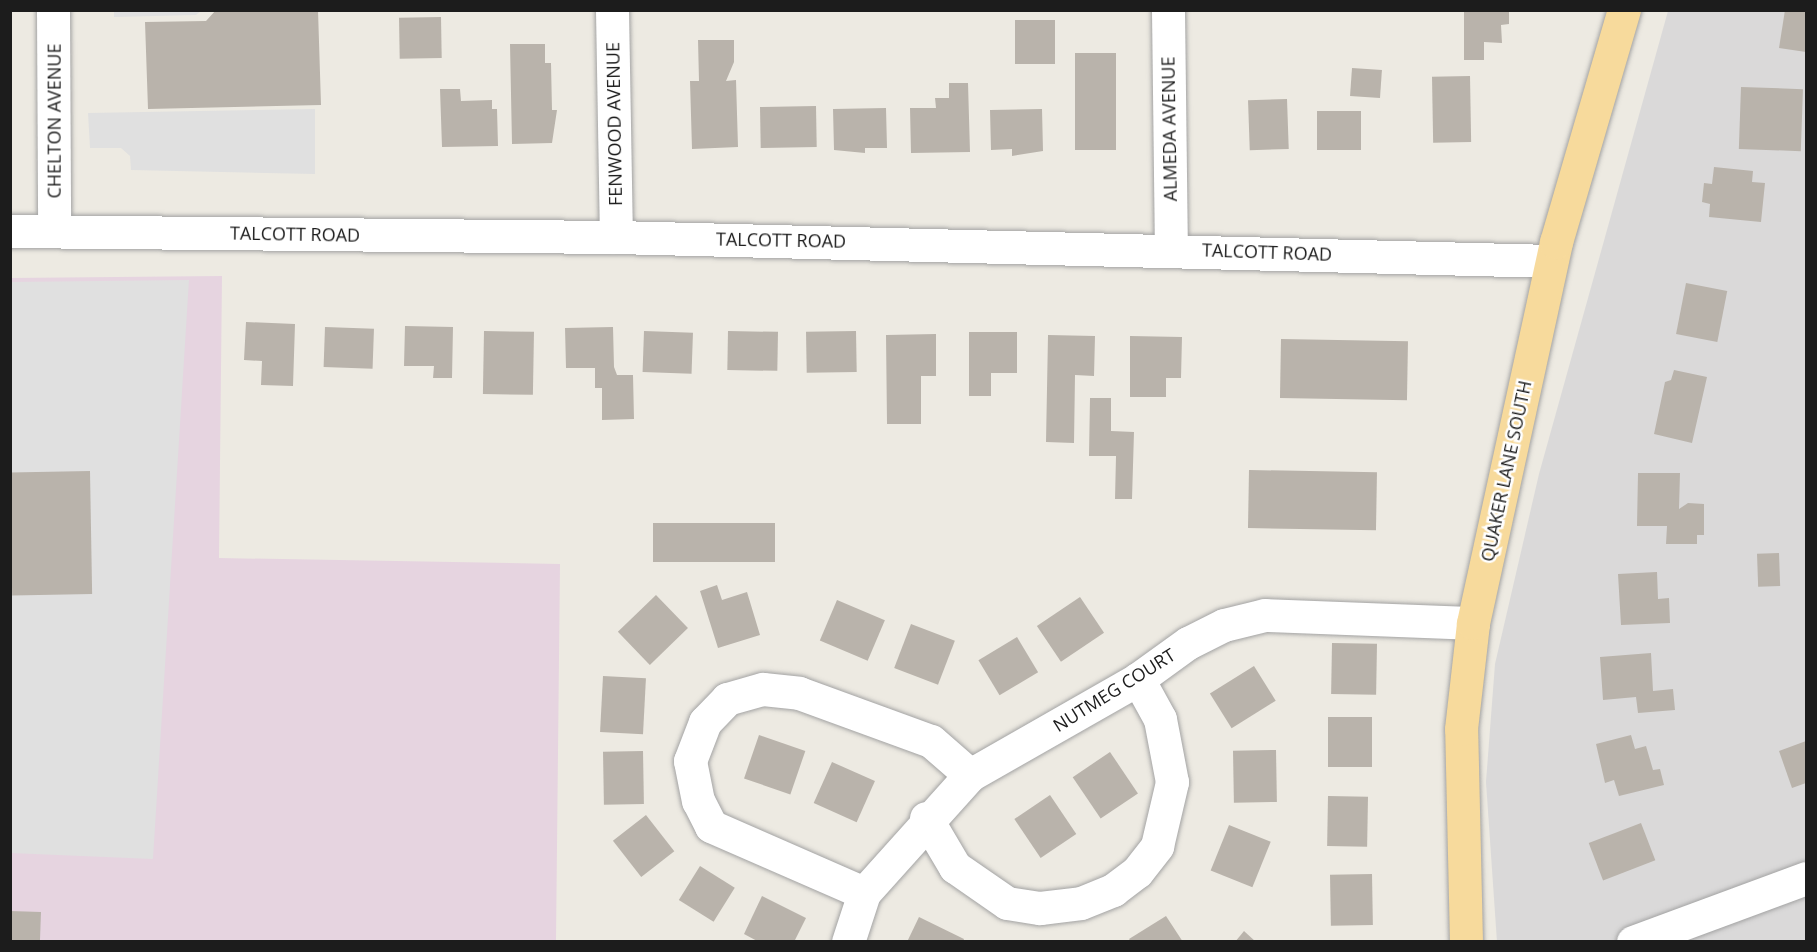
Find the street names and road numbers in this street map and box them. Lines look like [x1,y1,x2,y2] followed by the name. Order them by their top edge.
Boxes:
[602,42,626,206] street label: FENWOOD AVENUE
[43,44,65,198] street label: CHELTON AVENUE
[1157,56,1181,202] street label: ALMEDA AVENUE
[230,222,360,246] street label: TALCOTT ROAD
[716,228,846,252] street label: TALCOTT ROAD
[1202,239,1332,265] street label: TALCOTT ROAD
[1476,379,1536,563] street label: QUAKER LANE SOUTH
[1049,644,1179,736] street label: NUTMEG COURT

